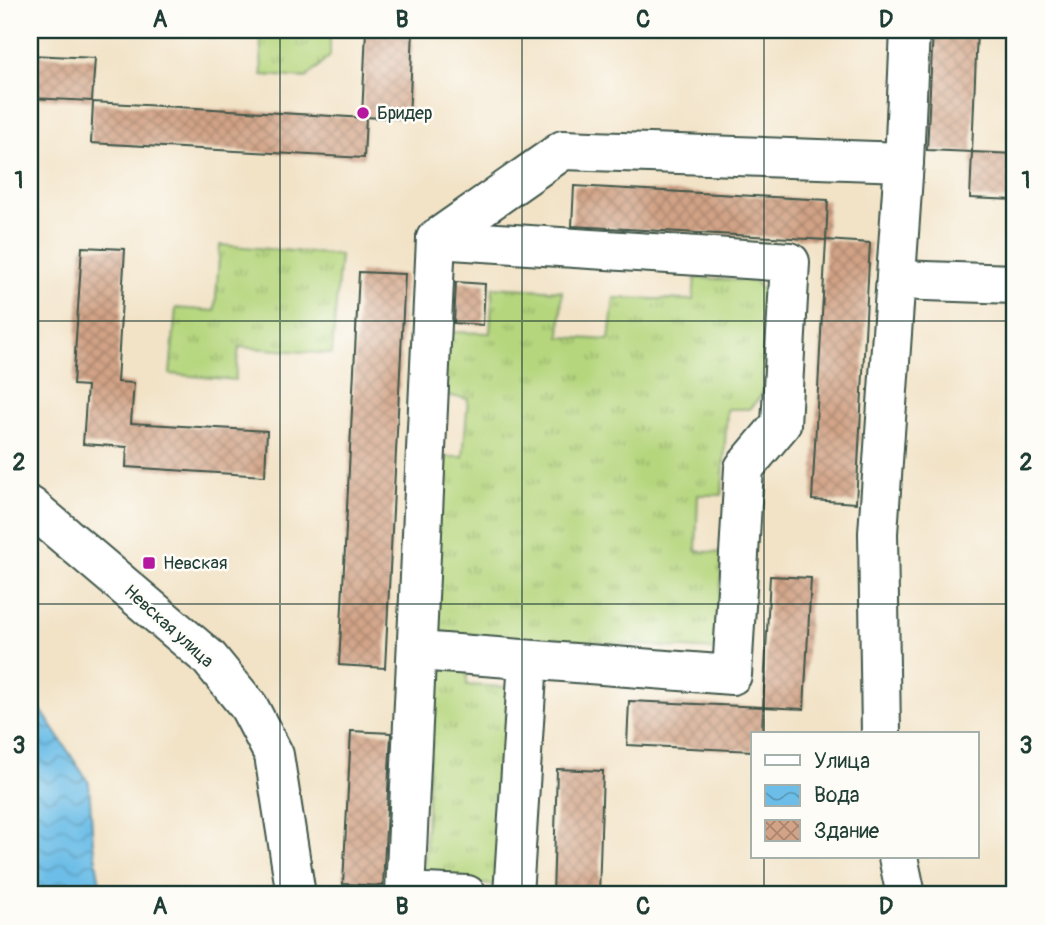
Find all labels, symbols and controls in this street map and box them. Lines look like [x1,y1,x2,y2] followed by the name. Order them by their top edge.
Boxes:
[153,5,168,34] text: A
[395,5,409,34] text: B
[636,5,650,34] text: C
[879,5,893,34] text: D
[377,102,432,125] place label: Бридер
[355,105,371,121] marker: Бридер
[15,166,24,195] text: 1
[1022,166,1031,195] text: 1
[13,448,26,477] text: 2
[1020,448,1033,477] text: 2
[163,552,227,575] place label: Невская
[141,555,157,571] marker: Невская
[119,580,218,673] street label: Невская улица
[13,731,25,760] text: 3
[1020,731,1032,760] text: 3
[751,732,978,858] legend
[814,748,870,775] text: Улица
[814,782,860,809] text: Вода
[814,818,880,845] text: Здание
[153,892,168,921] text: A
[395,892,409,921] text: B
[636,892,650,921] text: C
[879,892,893,921] text: D

